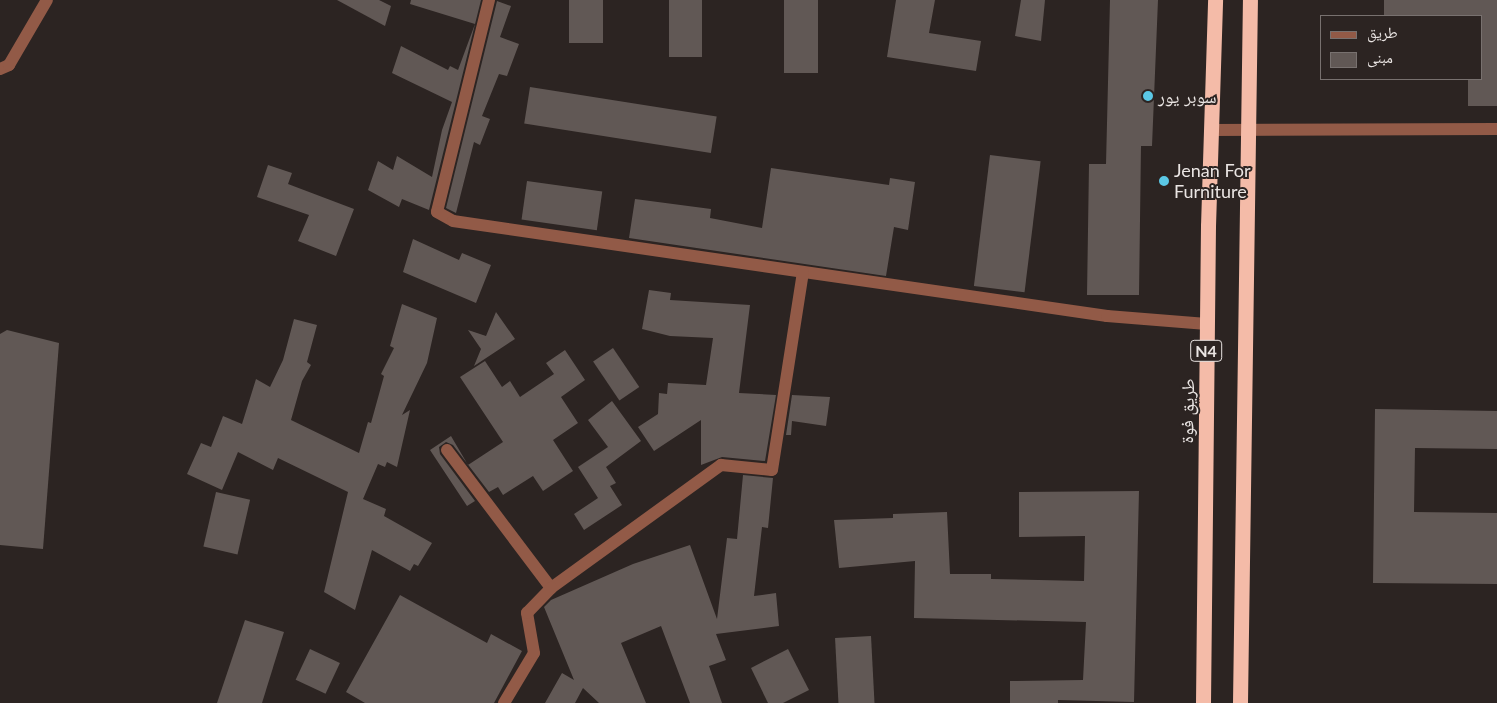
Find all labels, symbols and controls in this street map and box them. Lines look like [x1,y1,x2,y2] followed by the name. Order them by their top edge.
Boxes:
[1320,15,1482,80] legend
[1367,23,1398,41] text: طريق
[1367,48,1393,66] text: مبنى
[1158,85,1217,107] place label: سوبر يور
[1142,90,1154,102] marker: سوبر يور
[1174,160,1251,202] place label: Jenan For Furniture
[1158,175,1170,187] marker: Jenan For Furniture
[1190,338,1222,364] road number: N4
[1176,378,1198,444] street label: طريق فوة

